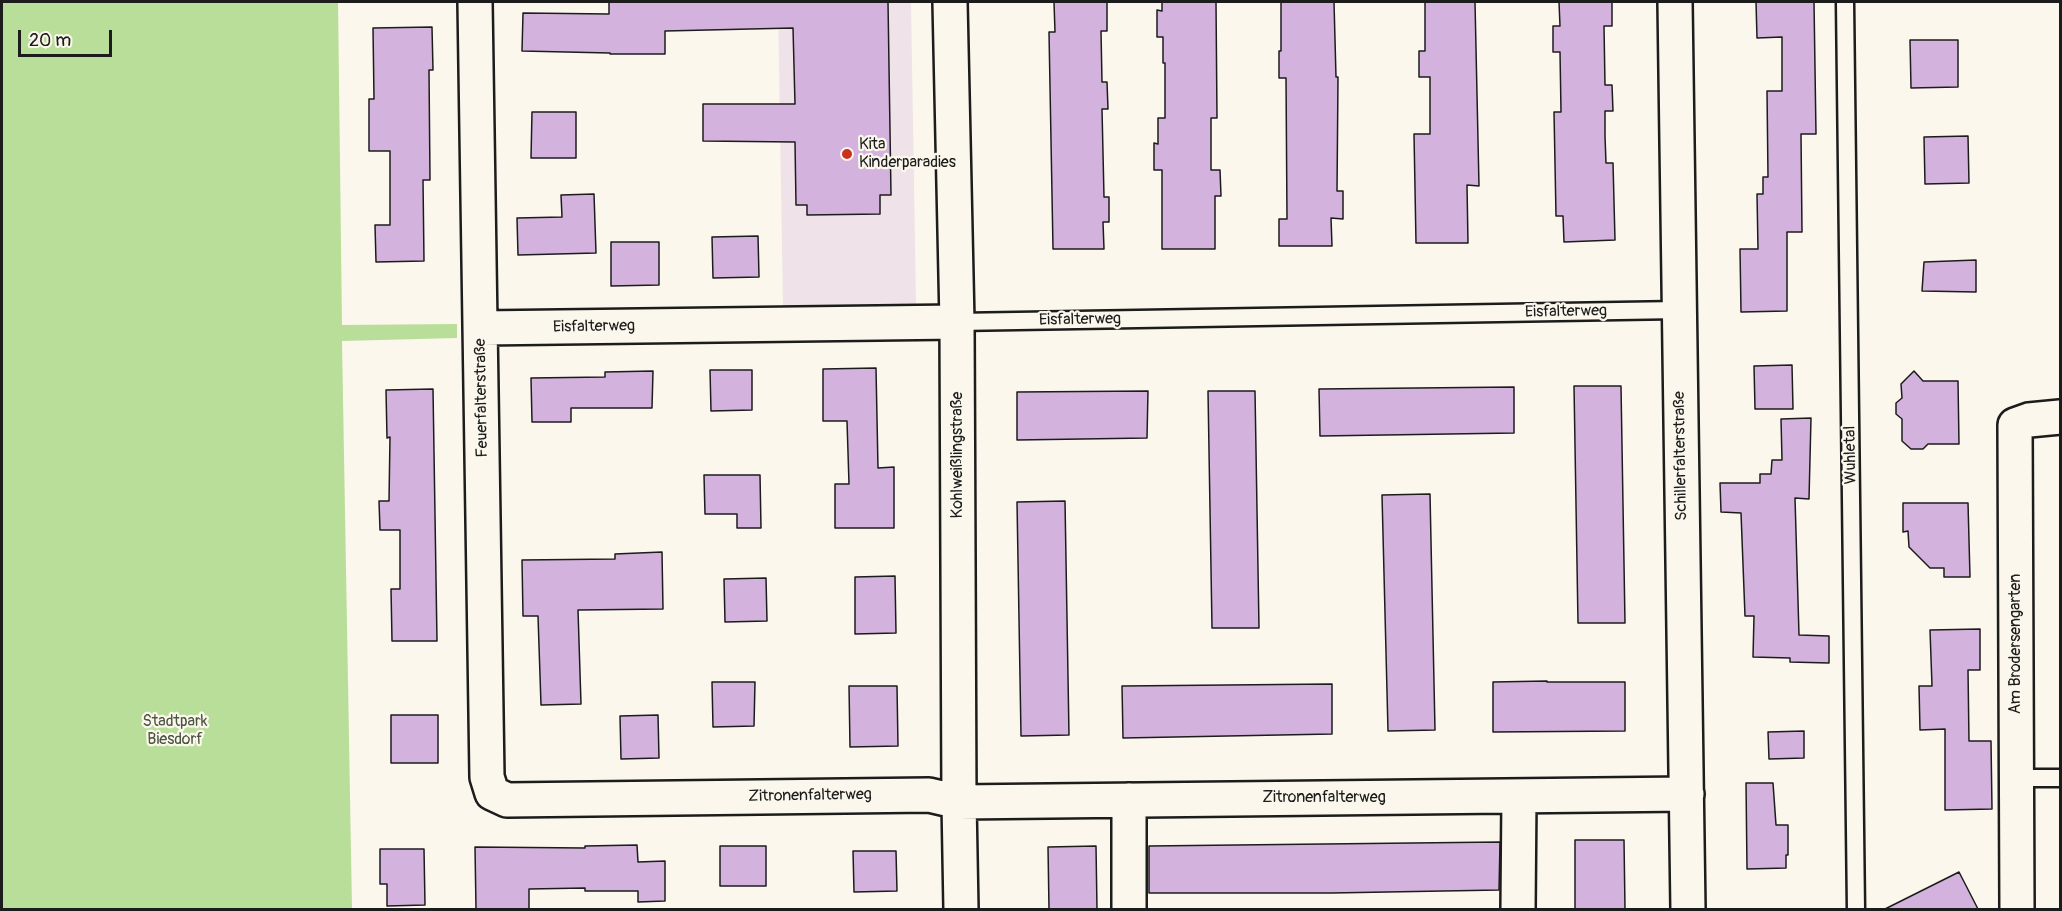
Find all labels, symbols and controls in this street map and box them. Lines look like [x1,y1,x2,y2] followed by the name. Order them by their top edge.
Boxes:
[21,18,116,56] scale bar
[29,29,71,52] text: 20 m
[859,135,956,173] place label: Kita Kinderparadies
[840,147,854,161] marker: Kita Kinderparadies
[1525,302,1607,322] street label: Eisfalterweg
[1039,310,1121,330] street label: Eisfalterweg
[553,317,635,337] street label: Eisfalterweg
[471,338,493,458] street label: Feuerfalterstraße
[1670,391,1692,521] street label: Schillerfalterstraße
[948,392,968,518] street label: Kohlweißlingstraße
[1841,426,1861,484] street label: Wuhletal
[2006,574,2026,714] street label: Am Brodersengarten
[143,712,207,750] park label: Stadtpark Biesdorf
[748,785,872,807] street label: Zitronenfalterweg
[1262,788,1386,808] street label: Zitronenfalterweg

